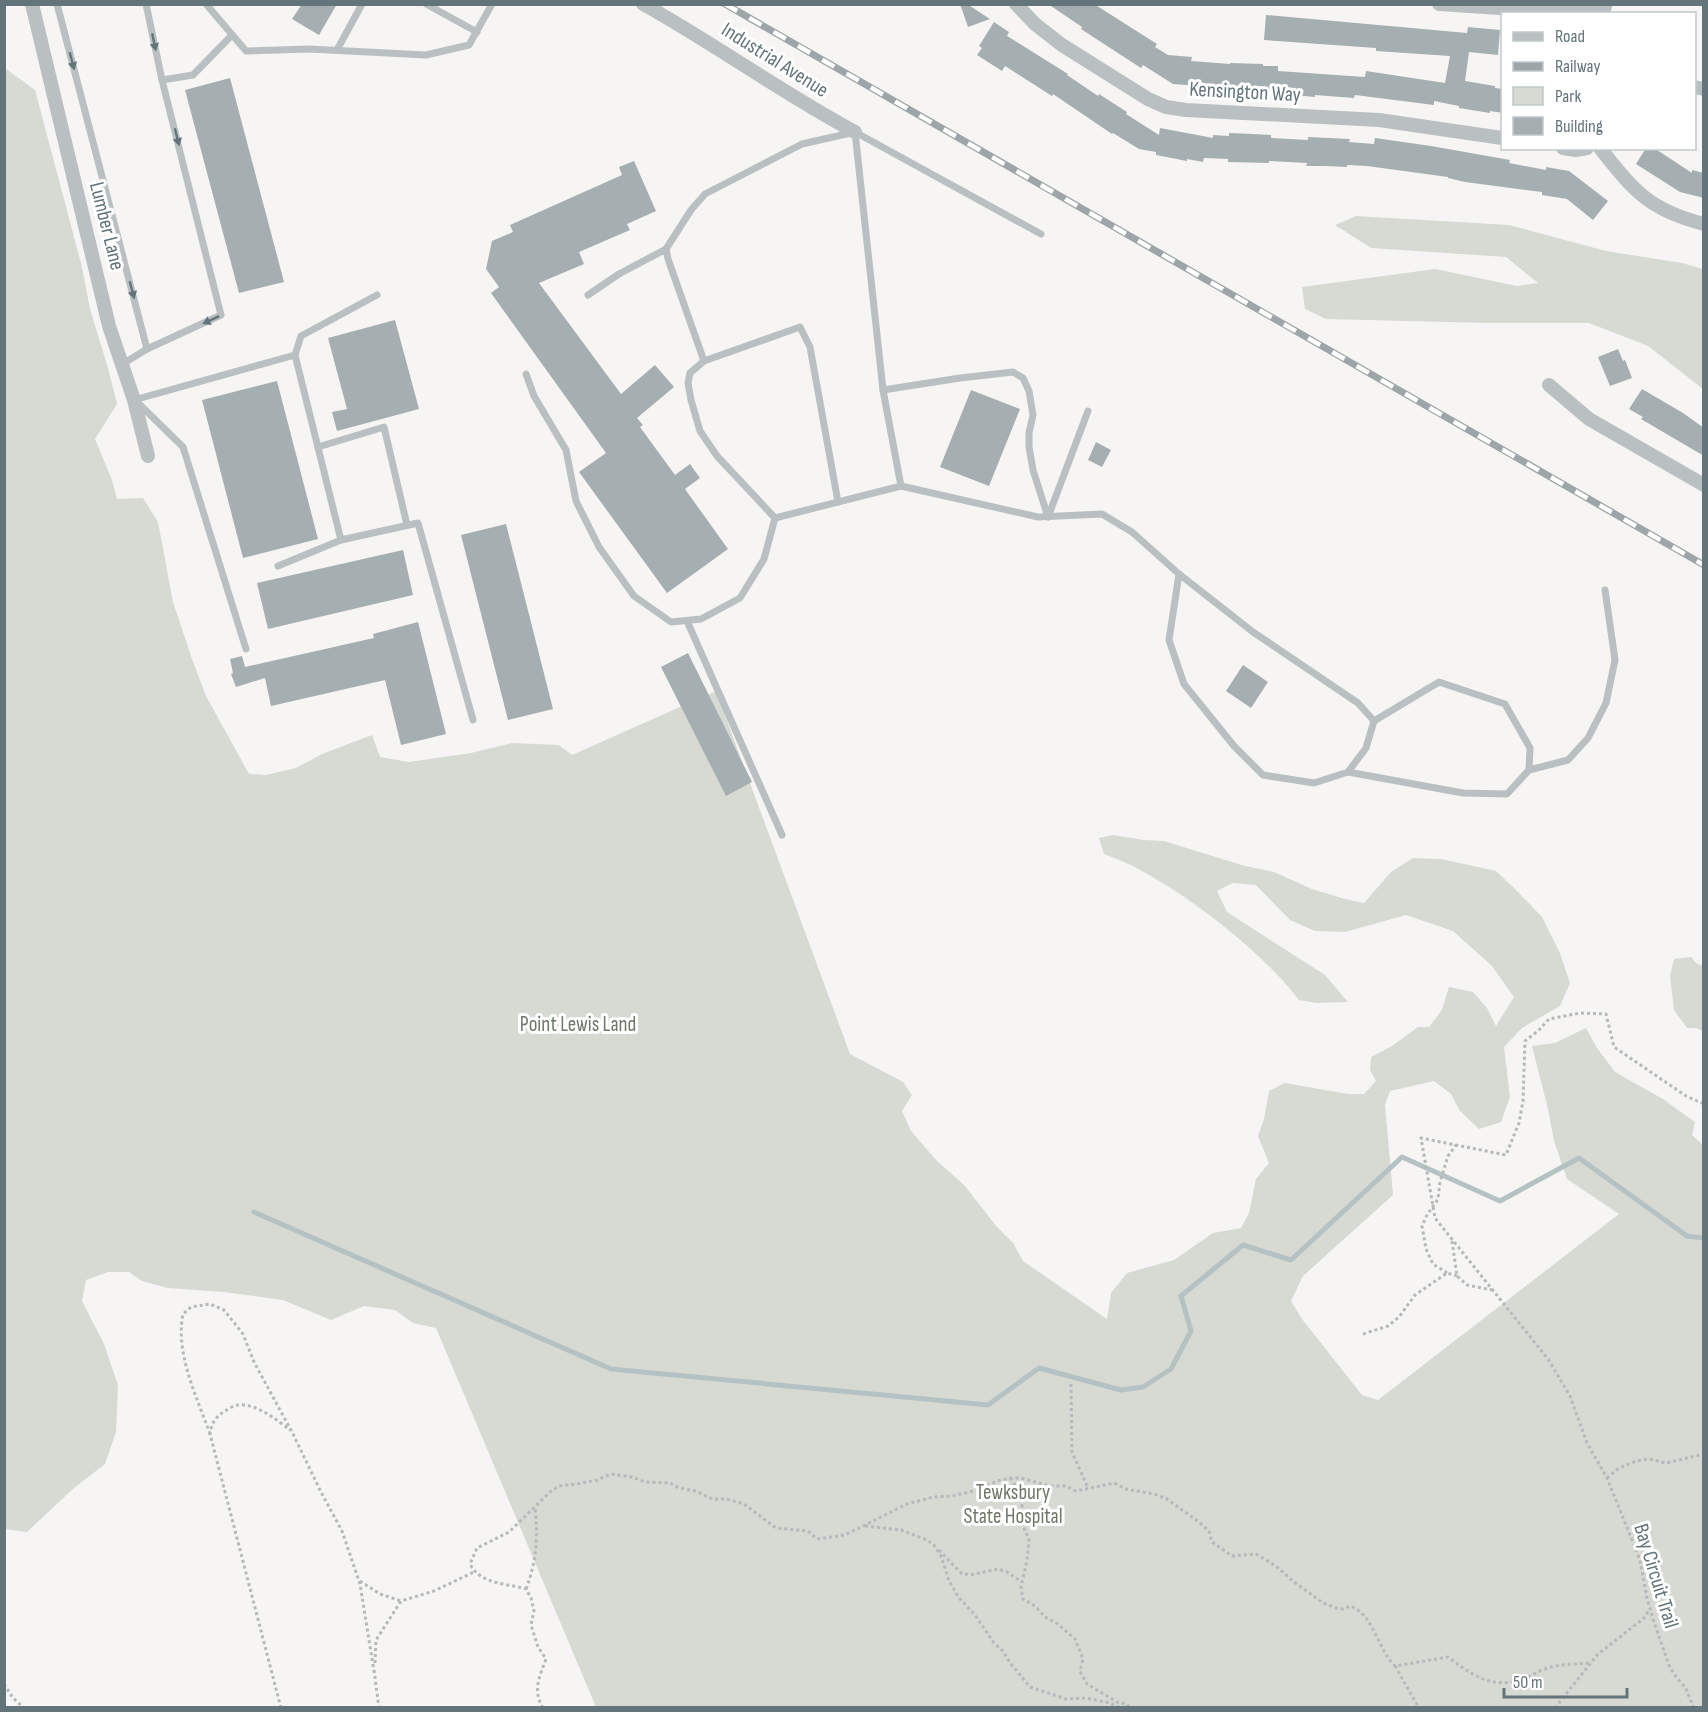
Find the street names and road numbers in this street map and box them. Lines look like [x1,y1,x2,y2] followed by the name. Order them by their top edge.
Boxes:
[717,17,833,103] street label: Industrial Avenue
[1189,77,1301,107] street label: Kensington Way
[84,179,130,273] street label: Lumber Lane
[1628,1521,1684,1631] street label: Bay Circuit Trail

